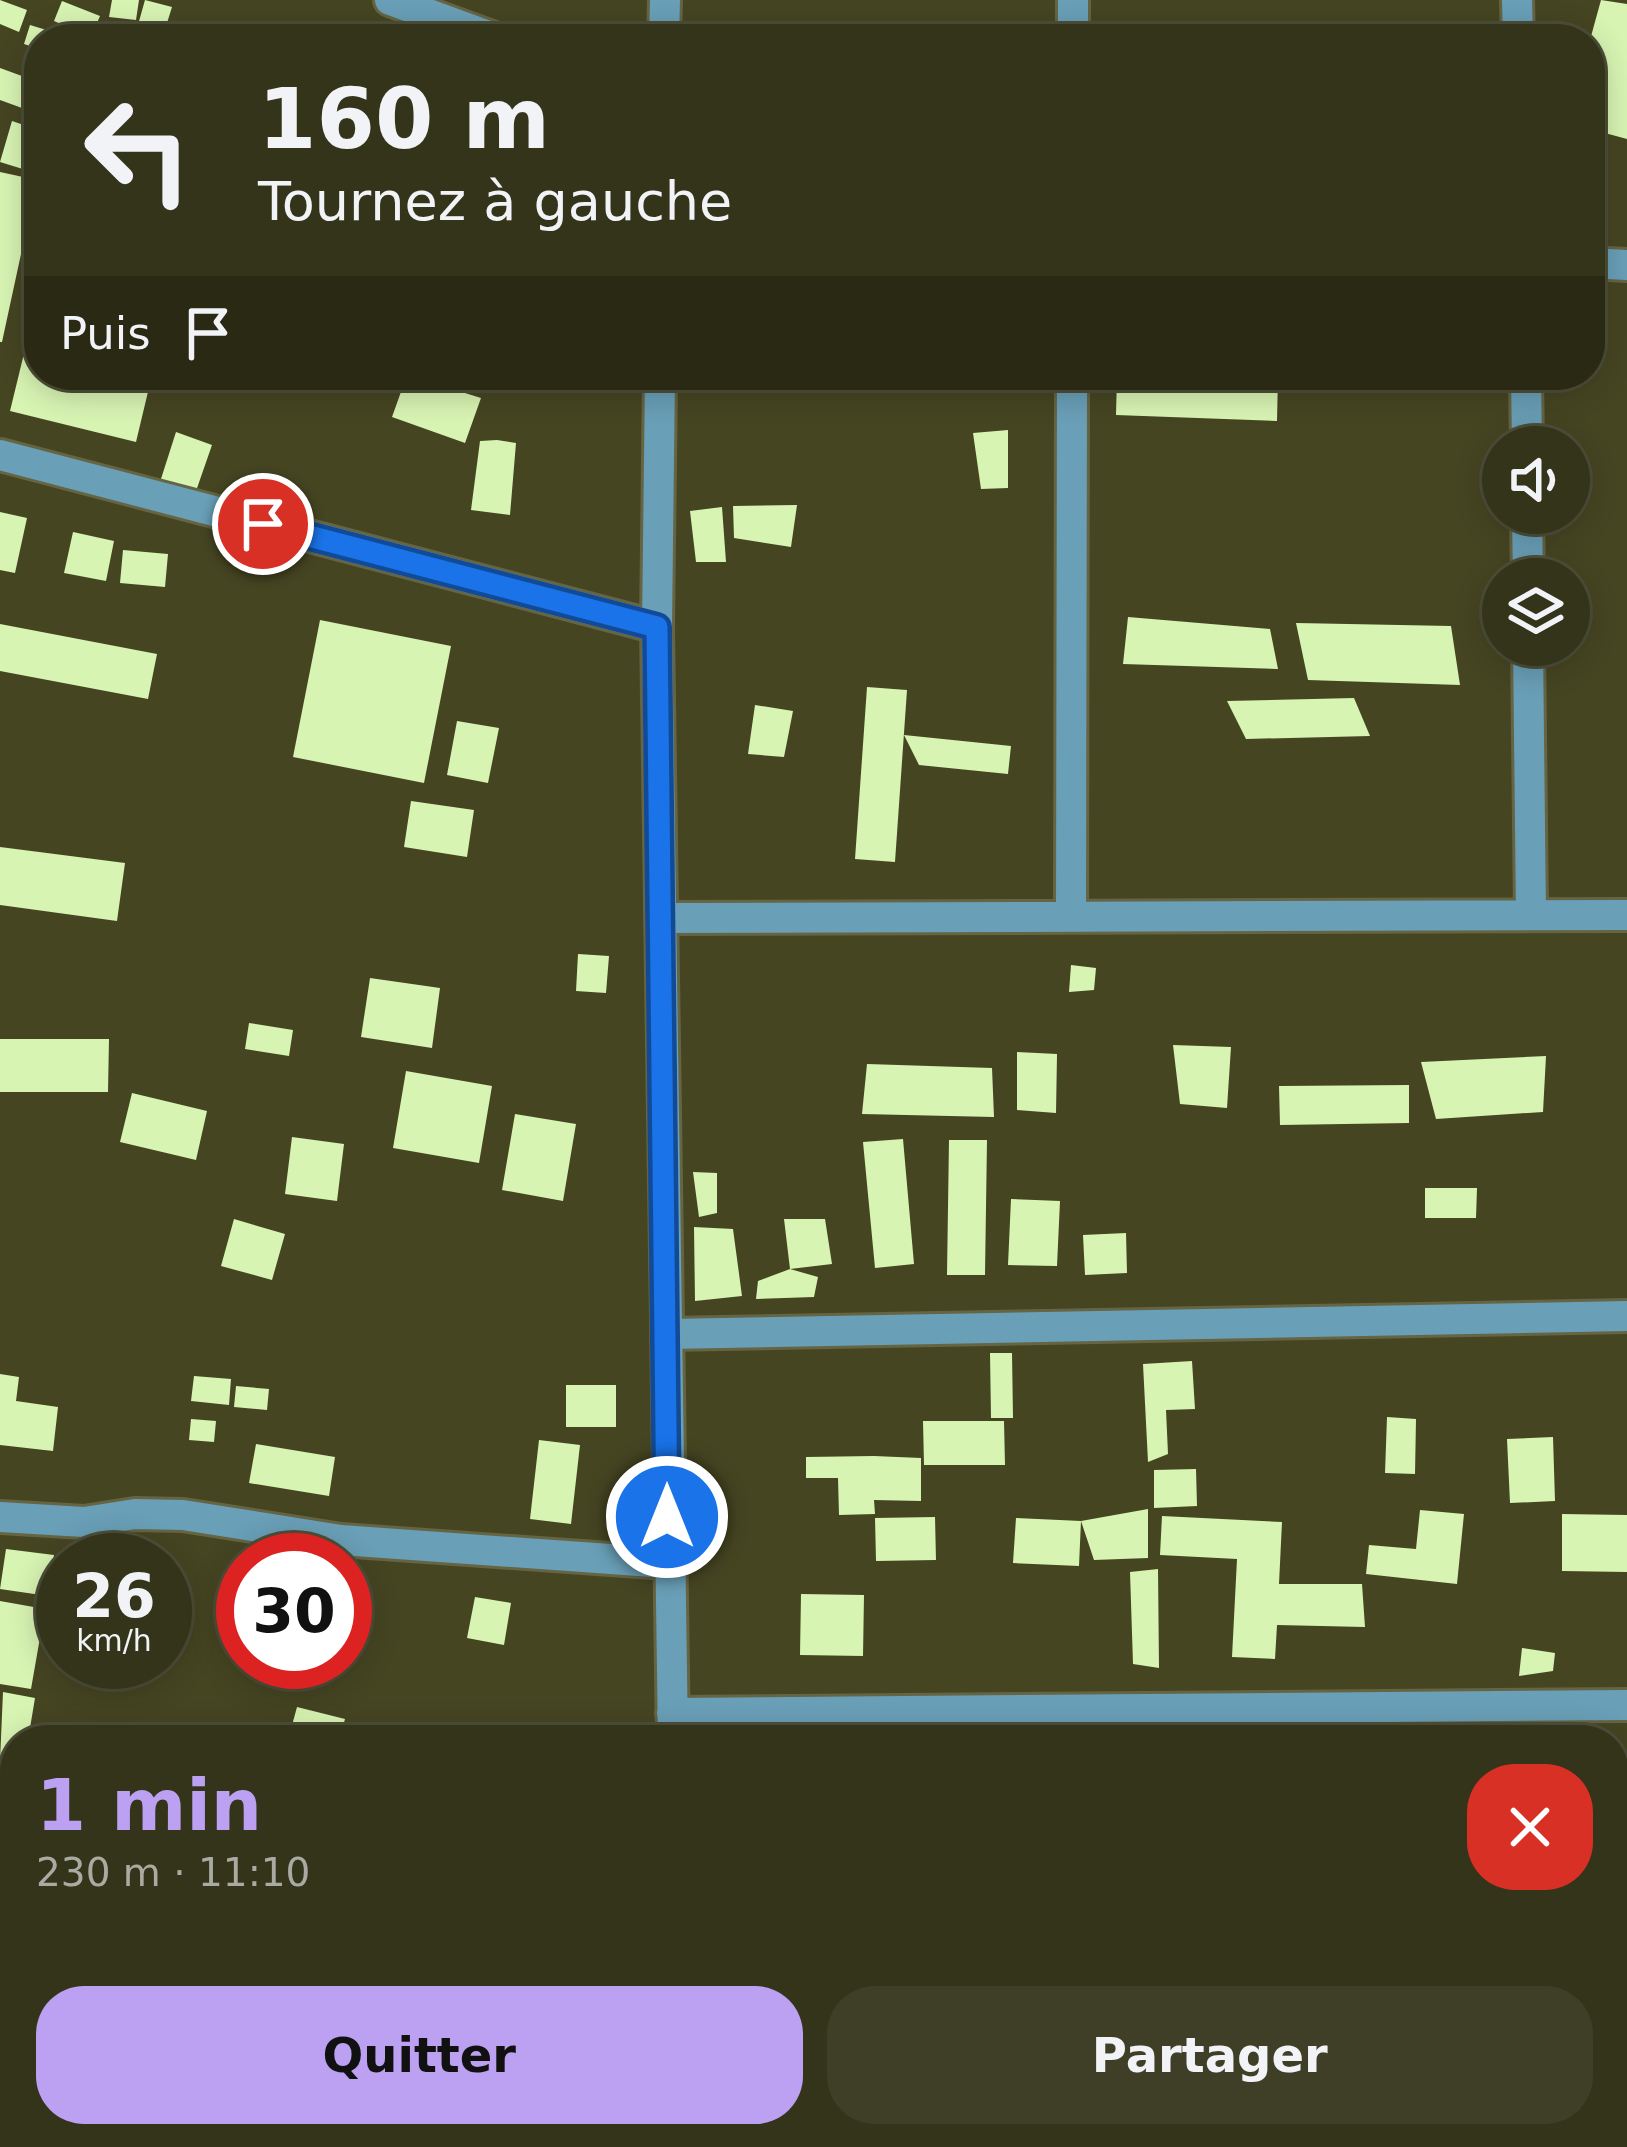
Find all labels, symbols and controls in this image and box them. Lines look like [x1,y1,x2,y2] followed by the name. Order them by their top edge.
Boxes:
[258,70,550,168] text: 160 m
[60,72,216,228] icon: left
[258,170,732,233] text: Tournez à gauche
[175,300,241,366] icon: arrive
[60,307,151,360] text: Puis
[1482,426,1590,666] map controls
[1482,426,1590,534] button: sound
[212,473,314,575] pin
[230,491,296,557] icon: arrive
[1482,558,1590,666] button: layers
[604,1454,730,1580] position arrow
[216,1533,372,1689] speed limit sign: 30
[72,1561,156,1631] text: 26
[76,1623,152,1658] text: km/h
[36,1763,262,1847] text: 1 min
[1467,1764,1593,1890] button: close
[36,1850,310,1895] text: 230 m · 11:10
[36,1986,803,2124] button: Quitter
[827,1986,1593,2124] button: Partager

